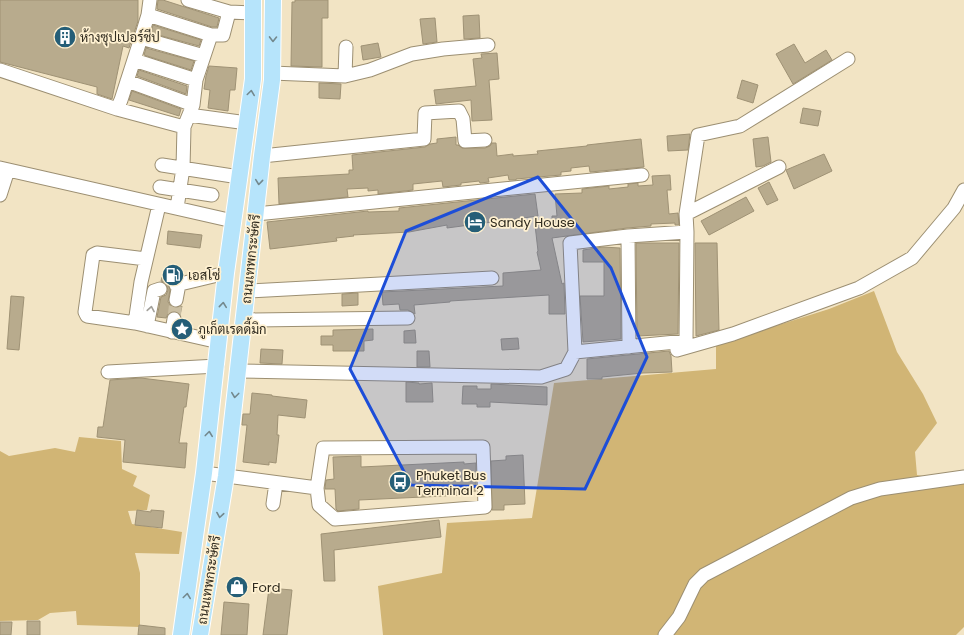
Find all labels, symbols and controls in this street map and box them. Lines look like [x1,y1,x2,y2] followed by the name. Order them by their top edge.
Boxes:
[52,24,78,50] building icon: ห้างซุปเปอร์ชีป
[80,28,160,47] place label: ห้างซุปเปอร์ชีป
[269,36,277,42] one-way arrow
[246,90,255,96] one-way arrow
[255,179,264,185] one-way arrow
[462,209,488,235] hotel icon: Sandy House
[237,213,265,305] street label: ถนนเทพกระษัตรี
[490,213,575,232] place label: Sandy House
[160,262,186,288] fuel station icon: เอสโซ่
[188,266,220,285] place label: เอสโซ่
[218,302,227,308] one-way arrow
[146,305,154,312] one-way arrow
[169,316,195,342] place icon: ภูเก็ตเรดดี้มิก
[198,317,267,339] place label: ภูเก็ตเรดดี้มิก
[231,392,240,398] one-way arrow
[204,431,213,437] one-way arrow
[416,466,486,500] place label: Phuket Bus Terminal 2
[387,469,413,495] bus stop icon: Phuket Bus Terminal 2
[216,511,224,518] one-way arrow
[193,534,225,626] street label: ถนนเทพกระษัตรี
[224,574,250,600] shop icon: Ford
[252,578,281,597] place label: Ford
[182,593,191,599] one-way arrow

